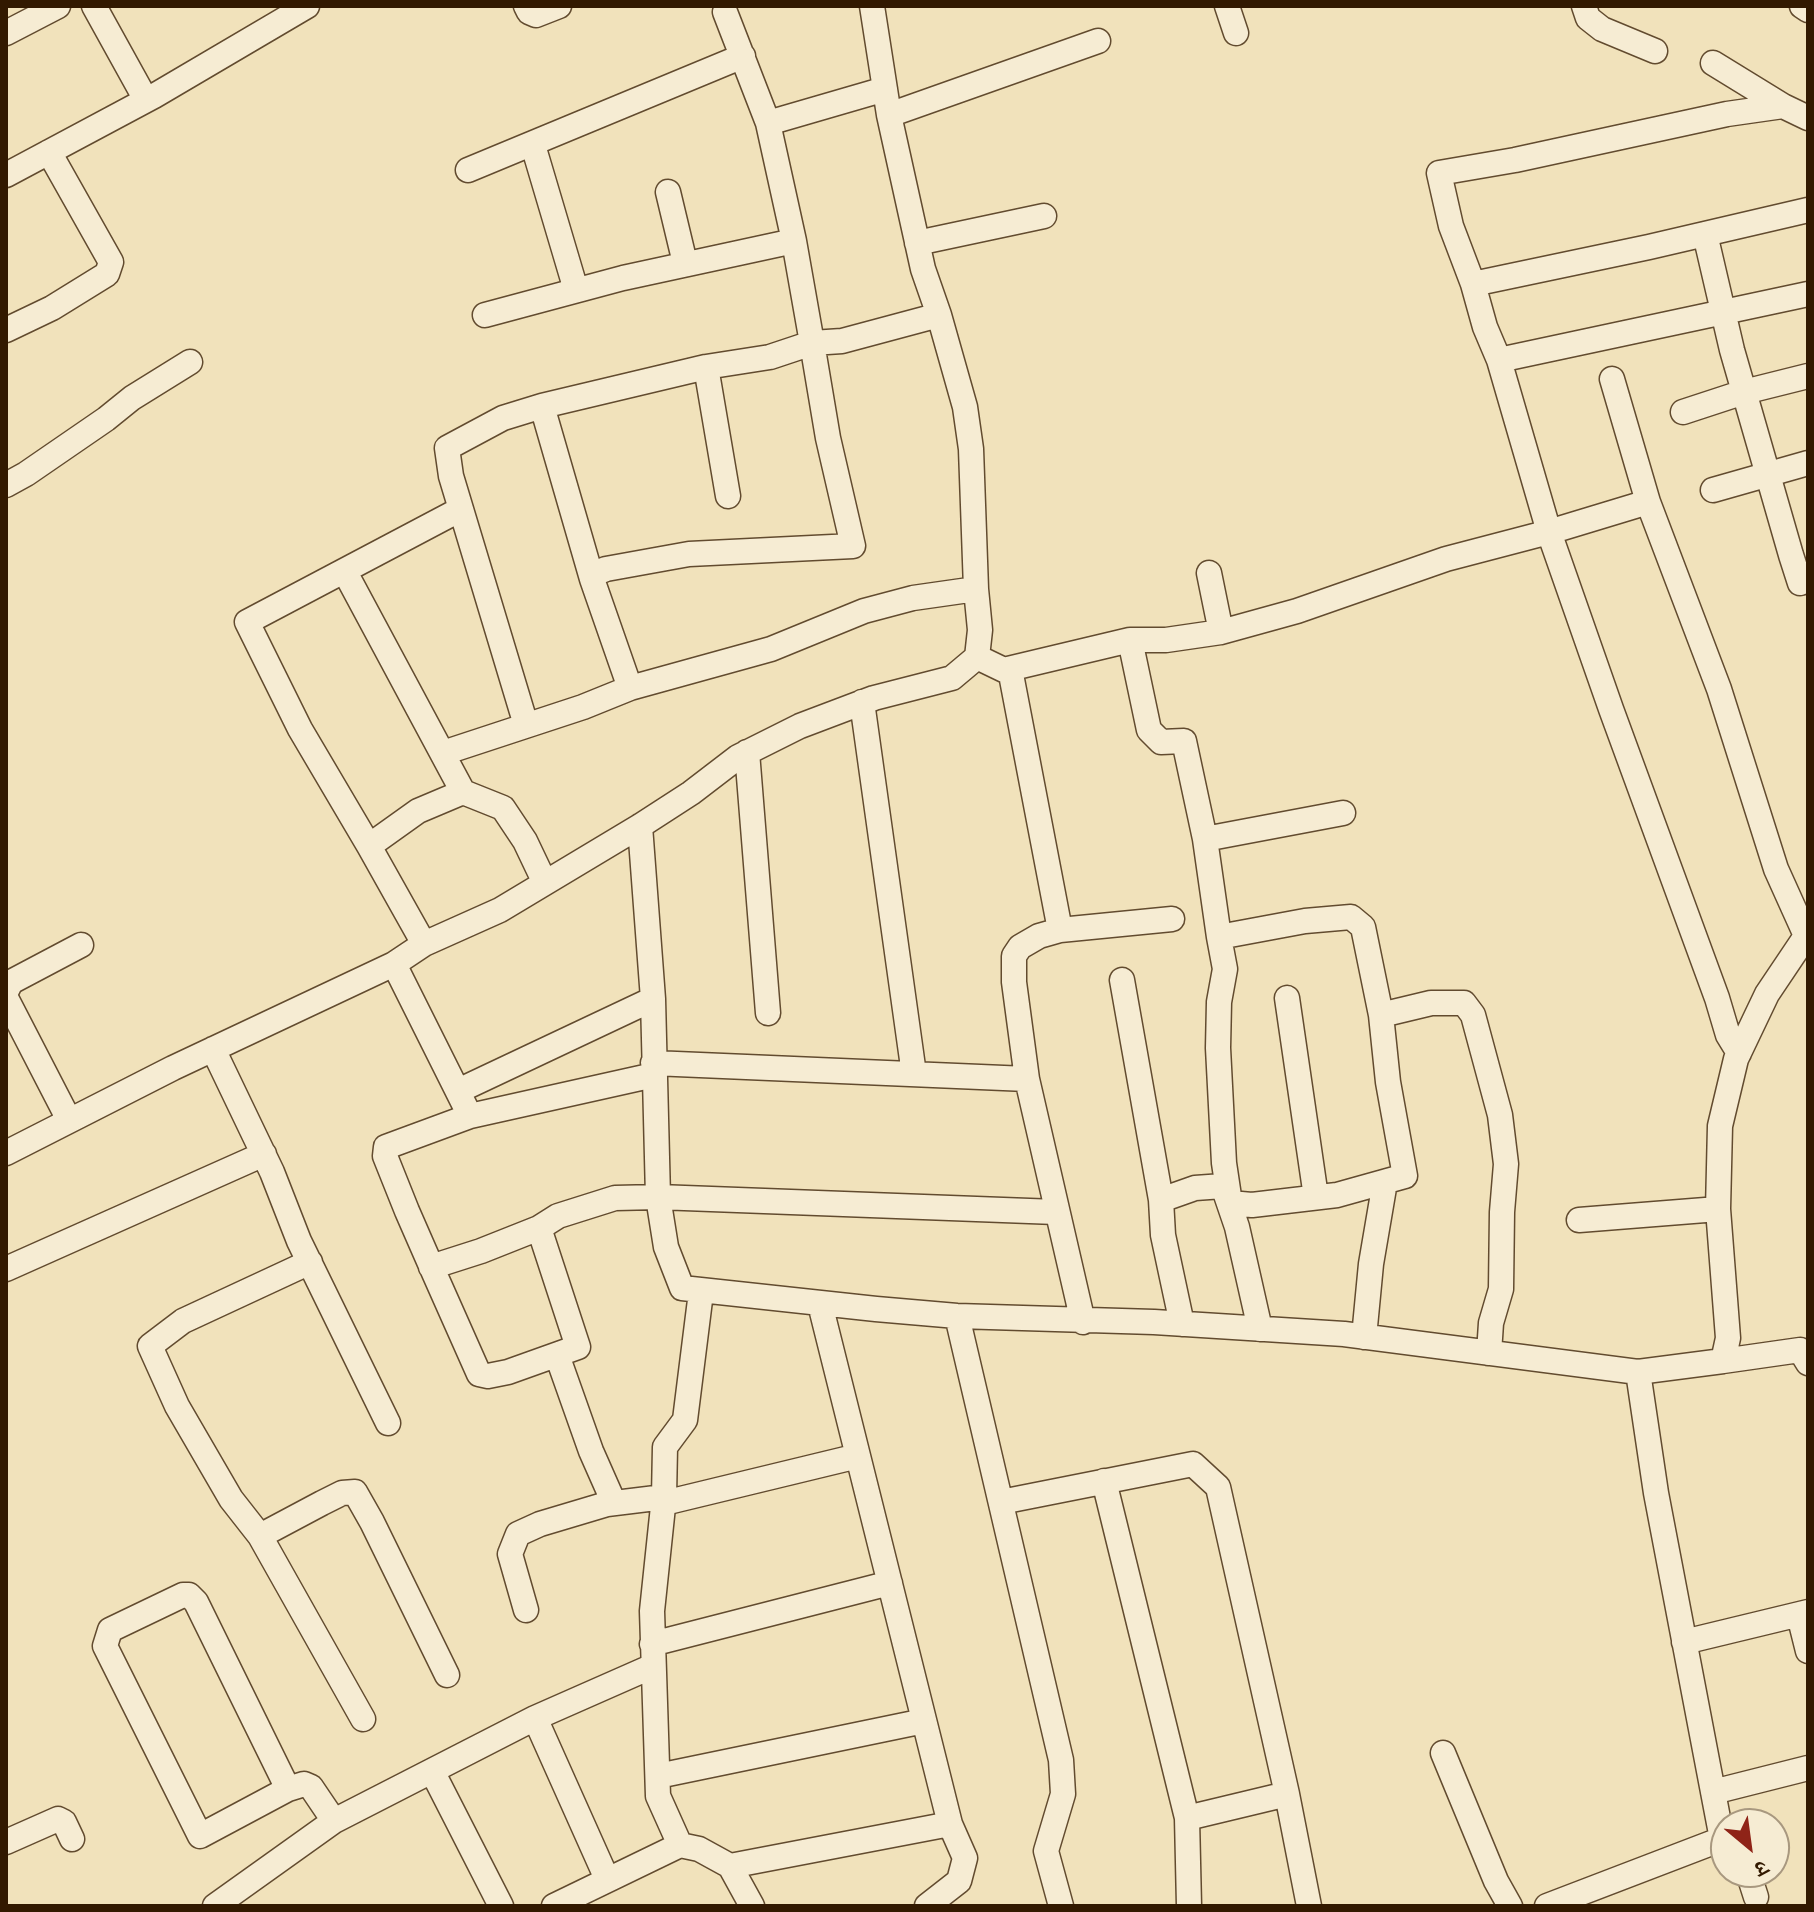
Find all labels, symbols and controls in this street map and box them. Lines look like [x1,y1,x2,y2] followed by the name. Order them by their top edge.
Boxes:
[1710,1808,1790,1888] north arrow
[1750,1855,1771,1880] text: उ

